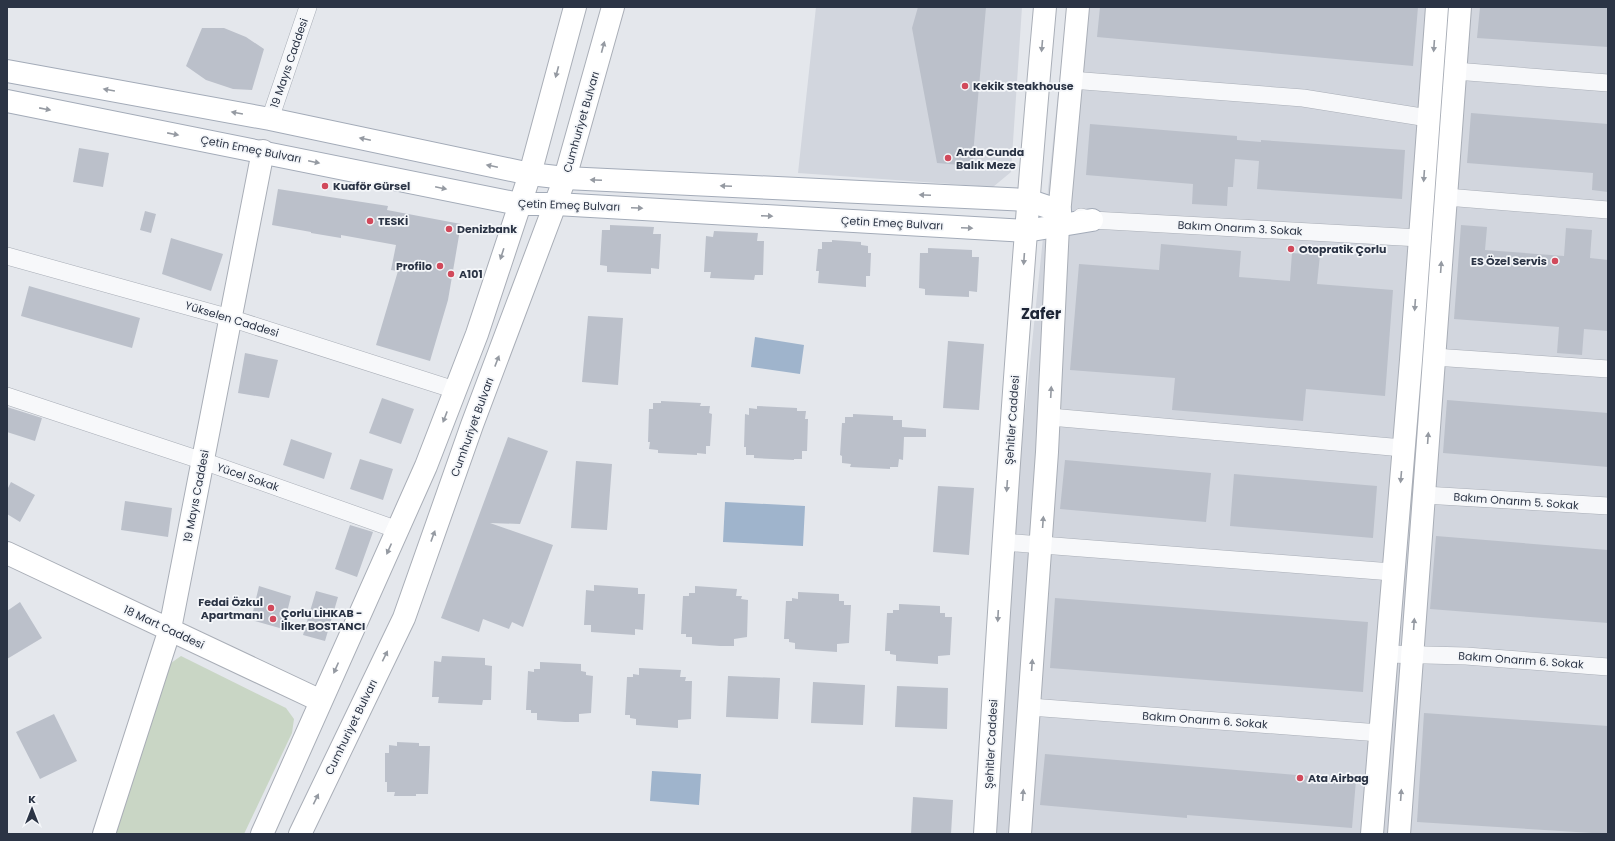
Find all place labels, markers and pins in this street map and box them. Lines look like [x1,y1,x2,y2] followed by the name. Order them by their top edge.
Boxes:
[973,78,1074,94] place label: Kekik Steakhouse
[960,81,970,91] marker: Kekik Steakhouse
[956,144,1024,173] place label: Arda Cunda Balık Meze
[943,153,953,163] marker: Arda Cunda Balık Meze
[333,178,410,194] place label: Kuaför Gürsel
[320,181,330,191] marker: Kuaför Gürsel
[378,213,408,229] place label: TESKİ
[365,216,375,226] marker: TESKİ
[457,221,517,237] place label: Denizbank
[444,224,454,234] marker: Denizbank
[1299,241,1386,257] place label: Otopratik Çorlu
[1286,244,1296,254] marker: Otopratik Çorlu
[1471,253,1547,269] place label: ES Özel Servis
[1550,256,1560,266] marker: ES Özel Servis
[396,258,432,274] place label: Profilo
[435,261,445,271] marker: Profilo
[459,266,483,282] place label: A101
[446,269,456,279] marker: A101
[198,594,263,623] place label: Fedai Özkul Apartmanı
[266,603,276,613] marker: Fedai Özkul Apartmanı
[281,605,365,634] place label: Çorlu LİHKAB - İlker BOSTANCI
[268,614,278,624] marker: Çorlu LİHKAB - İlker BOSTANCI
[1308,770,1369,786] place label: Ata Airbag
[1295,773,1305,783] marker: Ata Airbag

